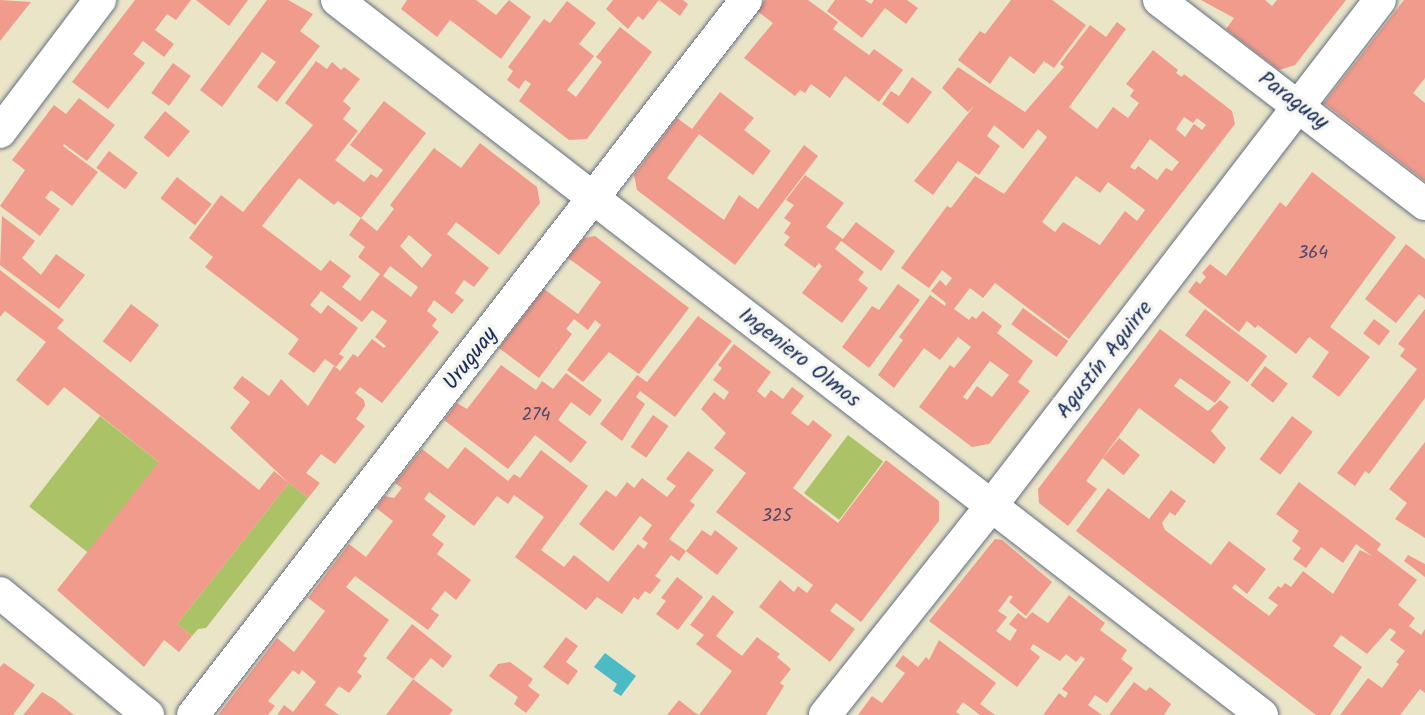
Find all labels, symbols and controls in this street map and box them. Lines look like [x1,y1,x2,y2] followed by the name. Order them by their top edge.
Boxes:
[1252,66,1334,136] street label: Paraguay
[1298,243,1328,265] house number: 364
[1051,296,1159,424] street label: Agustín Aguirre
[733,302,865,414] street label: Ingeniero Olmos
[438,322,504,396] street label: Uruguay
[522,405,550,427] house number: 274
[762,506,792,528] house number: 325

